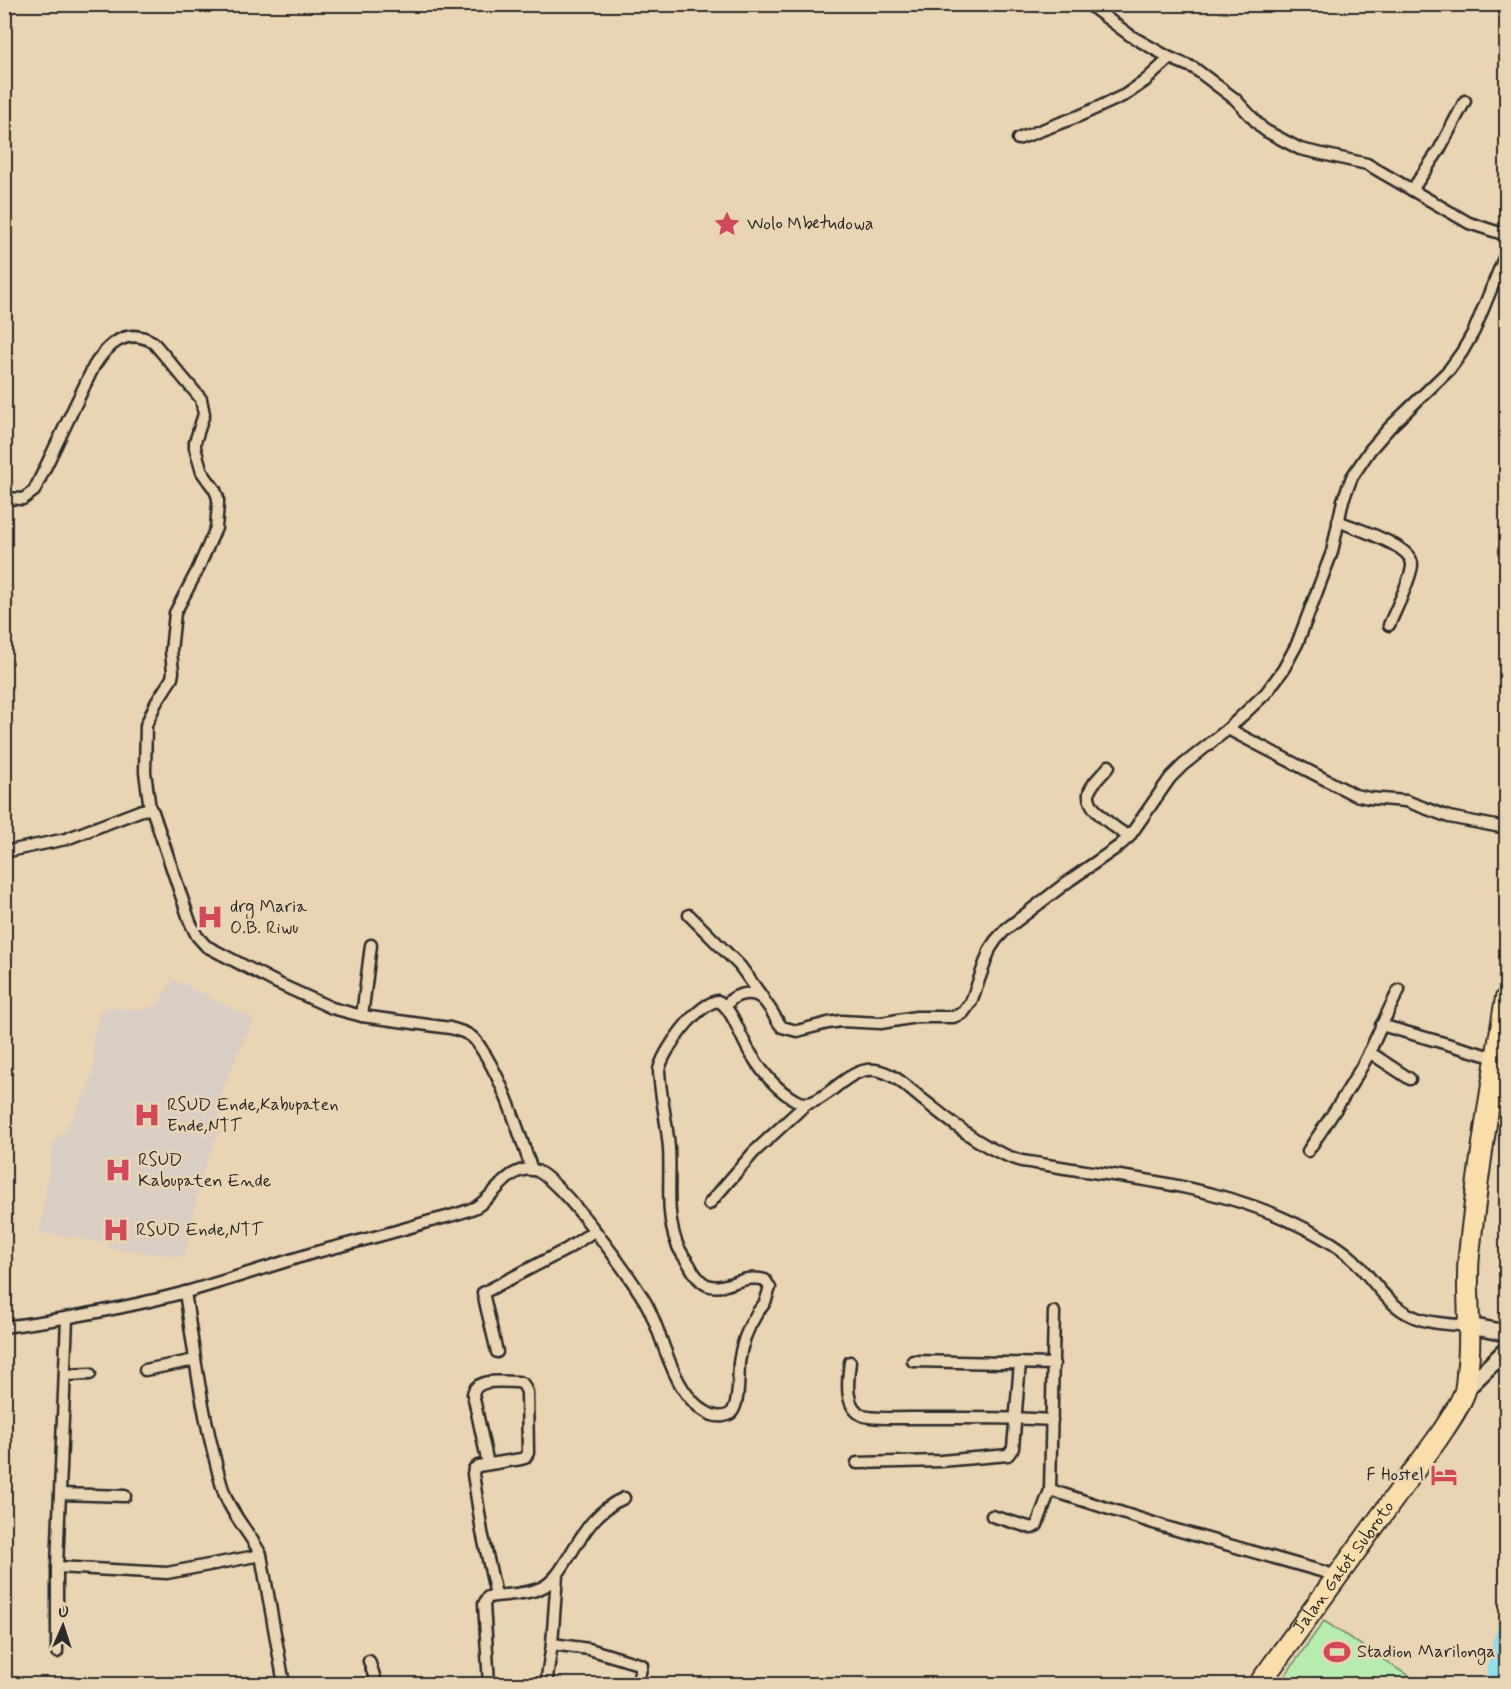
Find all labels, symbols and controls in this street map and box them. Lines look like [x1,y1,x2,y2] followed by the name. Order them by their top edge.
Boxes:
[712,209,742,239] place icon: Wolo Mbetudowa
[747,212,874,236] place label: Wolo Mbetudowa
[230,895,307,940] place label: drg Maria O.B. Riwu
[195,902,225,932] hospital icon: drg Maria O.B. Riwu
[167,1093,339,1138] place label: RSUD Ende,Kabupaten Ende,NTT
[132,1100,162,1130] hospital icon: RSUD Ende,Kabupaten Ende,NTT
[138,1148,271,1193] place label: RSUD Kabupaten Ende
[103,1155,133,1185] hospital icon: RSUD Kabupaten Ende
[101,1215,131,1245] hospital icon: RSUD Ende,NTT
[136,1218,264,1242] place label: RSUD Ende,NTT
[1429,1460,1459,1490] hotel icon: F Hostel
[1366,1463,1424,1487] place label: F Hostel
[1287,1496,1400,1639] street label: Jalan Gatot Subroto
[33,1596,93,1656] north arrow
[58,1602,69,1623] text: U
[1322,1637,1352,1667] sports icon: Stadion Marilonga
[1357,1640,1496,1665] place label: Stadion Marilonga

